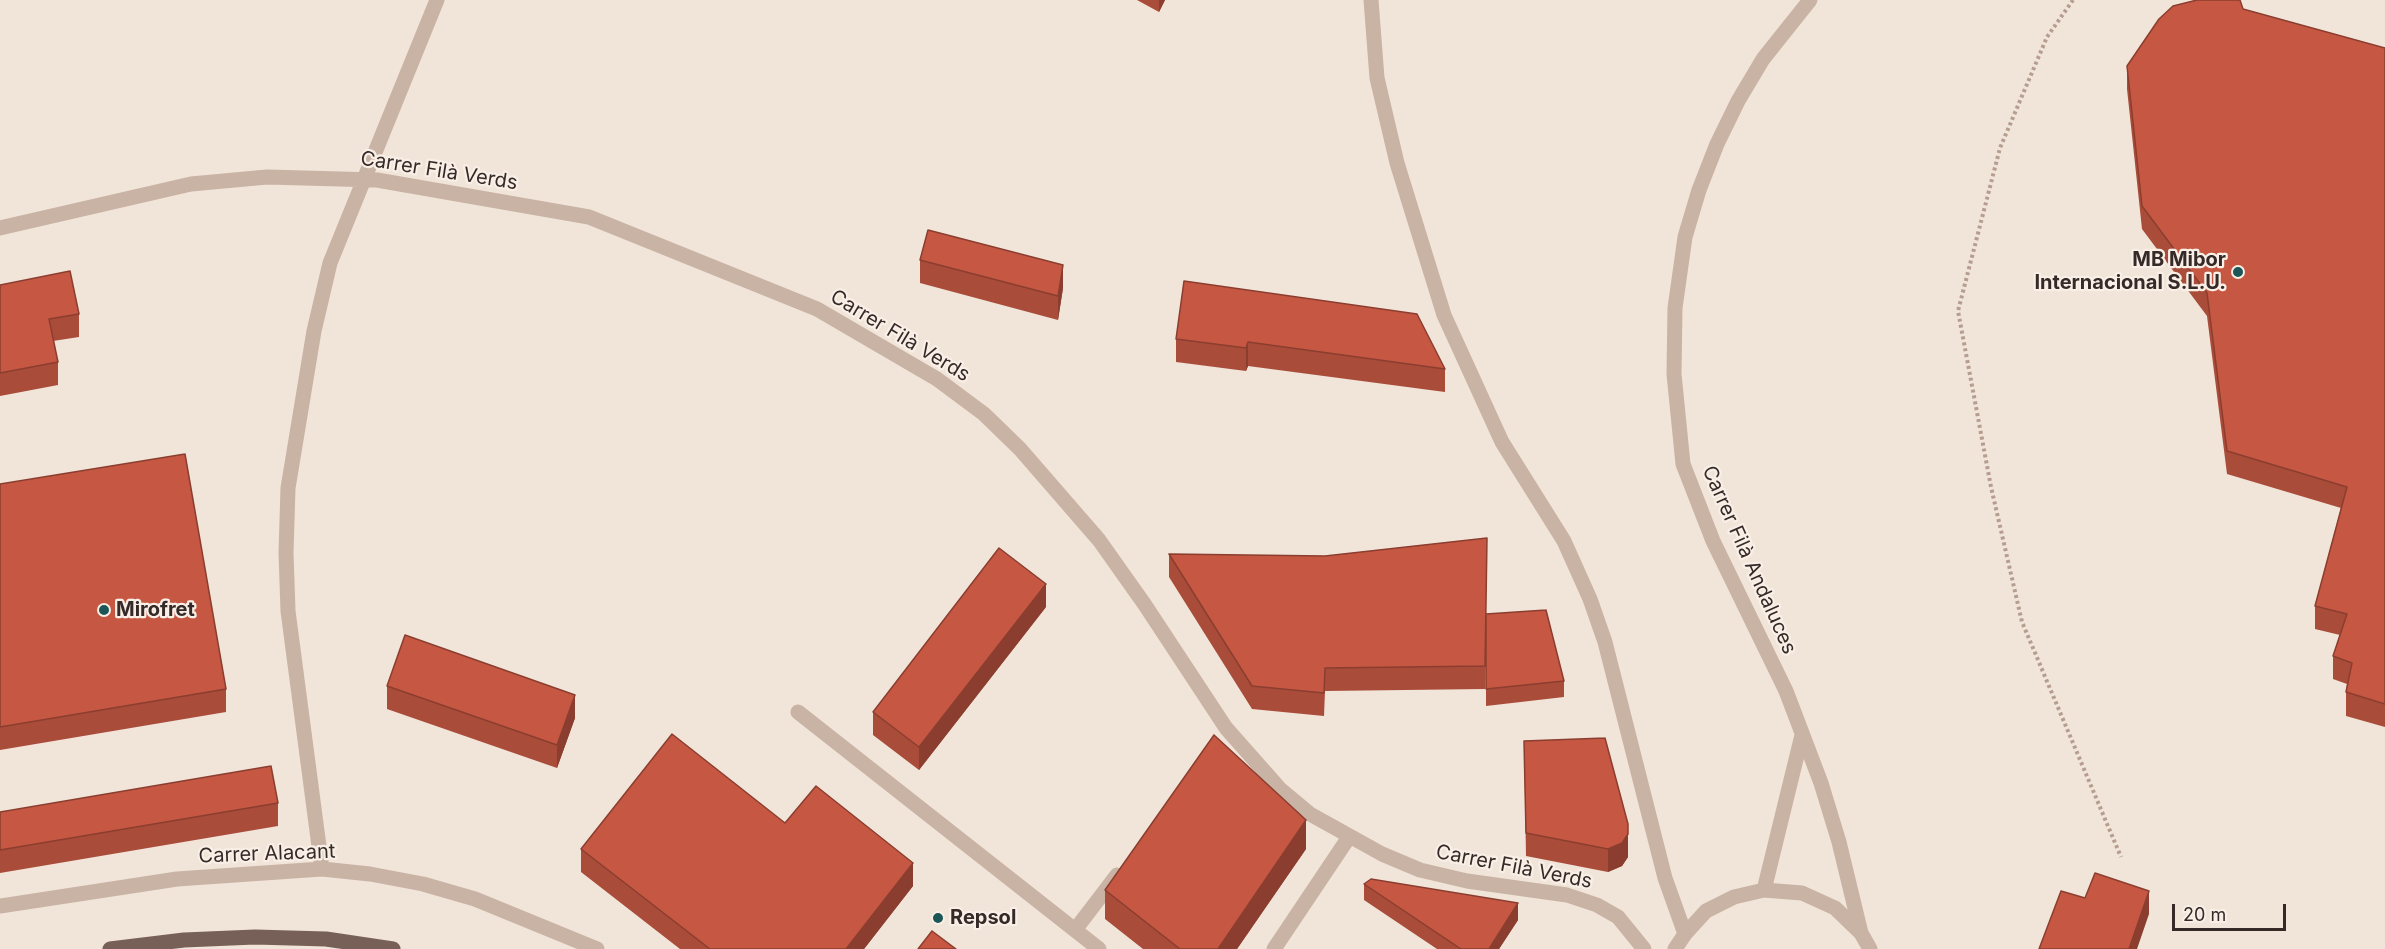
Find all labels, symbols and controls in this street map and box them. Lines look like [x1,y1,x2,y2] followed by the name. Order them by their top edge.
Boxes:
[359,147,519,195] street label: Carrer Filà Verds
[2034,248,2226,295] place label: MB Mibor Internacional S.L.U.
[2231,265,2245,279] marker: MB Mibor Internacional S.L.U.
[826,285,974,387] street label: Carrer Filà Verds
[1697,462,1801,658] street label: Carrer Filà Andaluces
[116,598,195,622] place label: Mirofret
[97,603,111,617] marker: Mirofret
[198,840,336,868] street label: Carrer Alacant
[1434,840,1594,894] street label: Carrer Filà Verds
[2175,892,2289,930] scale bar
[2183,904,2226,925] text: 20 m
[950,906,1016,930] place label: Repsol
[931,911,945,925] marker: Repsol

